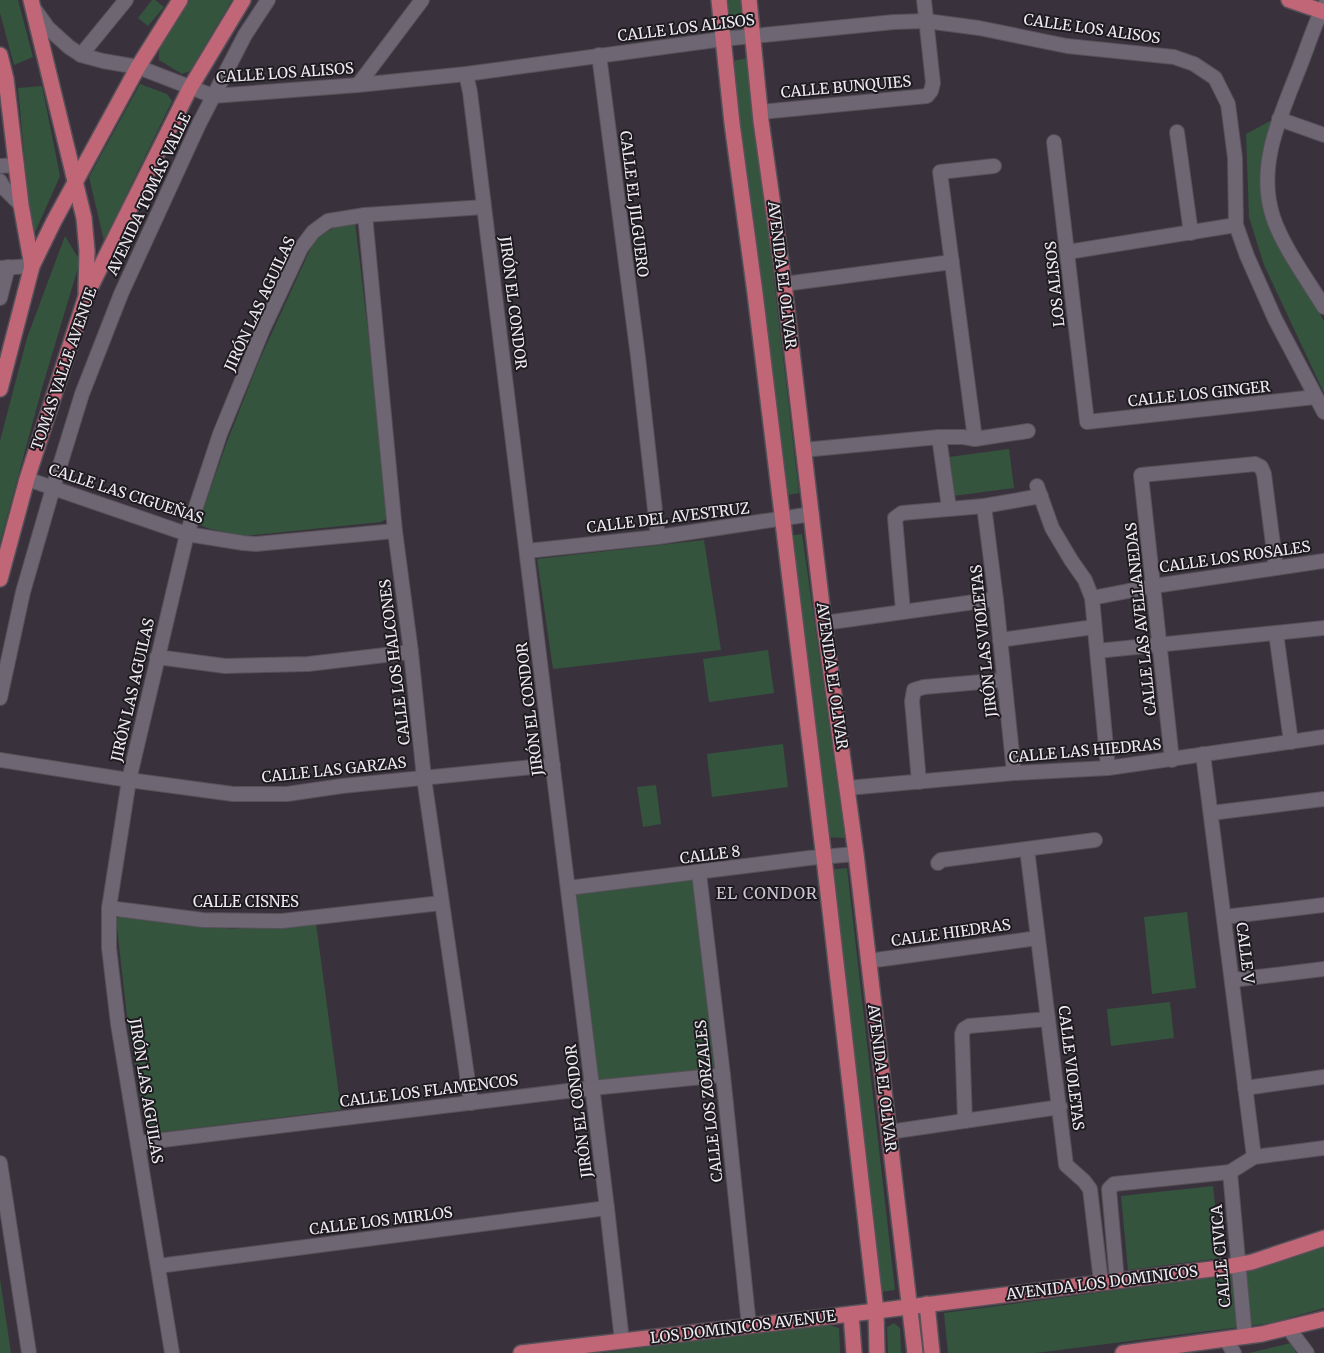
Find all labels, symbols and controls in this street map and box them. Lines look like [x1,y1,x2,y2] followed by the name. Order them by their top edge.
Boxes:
[616,10,756,45] street label: CALLE LOS ALISOS
[1022,10,1162,48] street label: CALLE LOS ALISOS
[216,58,354,87] street label: CALLE LOS ALISOS
[780,71,912,102] street label: CALLE BUNQUIES
[101,109,195,279] street label: AVENIDA TOMÁS VALLE
[616,130,653,278] street label: CALLE EL JILGUERO
[764,199,801,350] street label: AVENIDA EL OLIVAR
[219,233,299,375] street label: JIRÓN LAS AGUILAS
[496,234,532,371] street label: JIRÓN EL CONDOR
[1041,240,1068,328] street label: LOS ALISOS
[27,284,101,453] street label: TOMAS VALLE AVENUE
[1127,377,1272,410] street label: CALLE LOS GINGER
[46,459,206,528] street label: CALLE LAS CIGUEÑAS
[585,498,751,537] street label: CALLE DEL AVESTRUZ
[1121,521,1160,717] street label: CALLE LAS AVELLANEDAS
[1158,536,1312,577] street label: CALLE LOS ROSALES
[965,564,1001,719] street label: JIRÓN LAS VIOLETAS
[375,578,414,746] street label: CALLE LOS HALCONES
[813,600,852,751] street label: AVENIDA EL OLIVAR
[106,616,158,764] street label: JIRÓN LAS AGUILAS
[511,641,547,778] street label: JIRÓN EL CONDOR
[1008,734,1162,767] street label: CALLE LAS HIEDRAS
[261,752,407,787] street label: CALLE LAS GARZAS
[679,841,741,868] street label: CALLE 8
[716,883,818,903] district label: EL CONDOR
[193,892,299,911] street label: CALLE CISNES
[890,915,1012,950] street label: CALLE HIEDRAS
[1232,921,1259,986] street label: CALLE V
[864,1002,901,1153] street label: AVENIDA EL OLIVAR
[1054,1005,1089,1131] street label: CALLE VIOLETAS
[125,1016,168,1165] street label: JIRÓN LAS AGUILAS
[691,1019,726,1183] street label: CALLE LOS ZORZALES
[560,1043,596,1180] street label: JIRÓN EL CONDOR
[339,1070,519,1111] street label: CALLE LOS FLAMENCOS
[308,1202,454,1239] street label: CALLE LOS MIRLOS
[1207,1203,1234,1308] street label: CALLE CIVICA
[1004,1261,1199,1304] street label: AVENIDA LOS DOMINICOS
[649,1306,837,1347] street label: LOS DOMINICOS AVENUE

